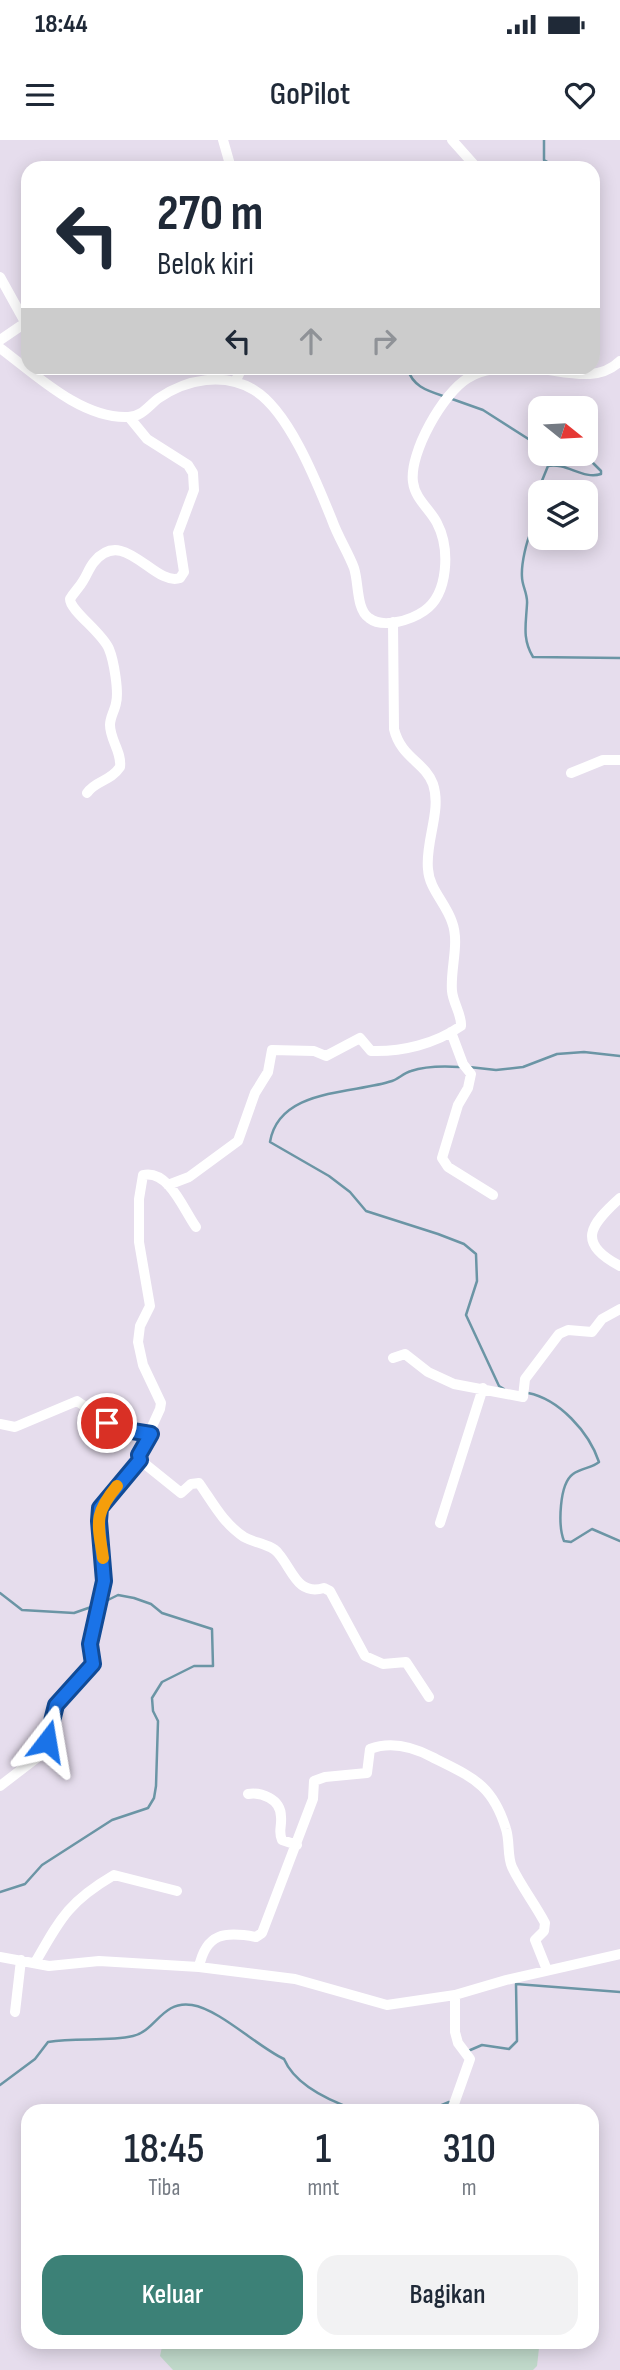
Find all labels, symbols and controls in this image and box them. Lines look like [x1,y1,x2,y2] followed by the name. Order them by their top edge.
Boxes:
[35,9,88,40] text: 18:44
[270,75,350,114] text: GoPilot
[21,76,59,114] icon: menu
[561,76,599,114] icon: heart
[157,185,263,244] text: 270 m
[42,189,133,280] icon: left
[157,245,254,284] text: Belok kiri
[219,322,257,360] icon: left
[292,322,330,360] icon: ahead
[365,322,403,360] icon: right
[528,396,598,466] north arrow
[528,396,598,550] map controls
[528,480,598,550] button: layers
[77,1393,137,1453] pin
[88,1404,126,1442] icon: arrive
[10,1704,84,1778] position arrow
[124,2124,204,2175] text: 18:45
[316,2124,331,2175] text: 1
[442,2124,496,2175] text: 310
[148,2174,180,2202] text: Tiba
[308,2174,339,2202] text: mnt
[462,2174,477,2202] text: m
[42,2255,303,2335] button: Keluar
[317,2255,578,2335] button: Bagikan

